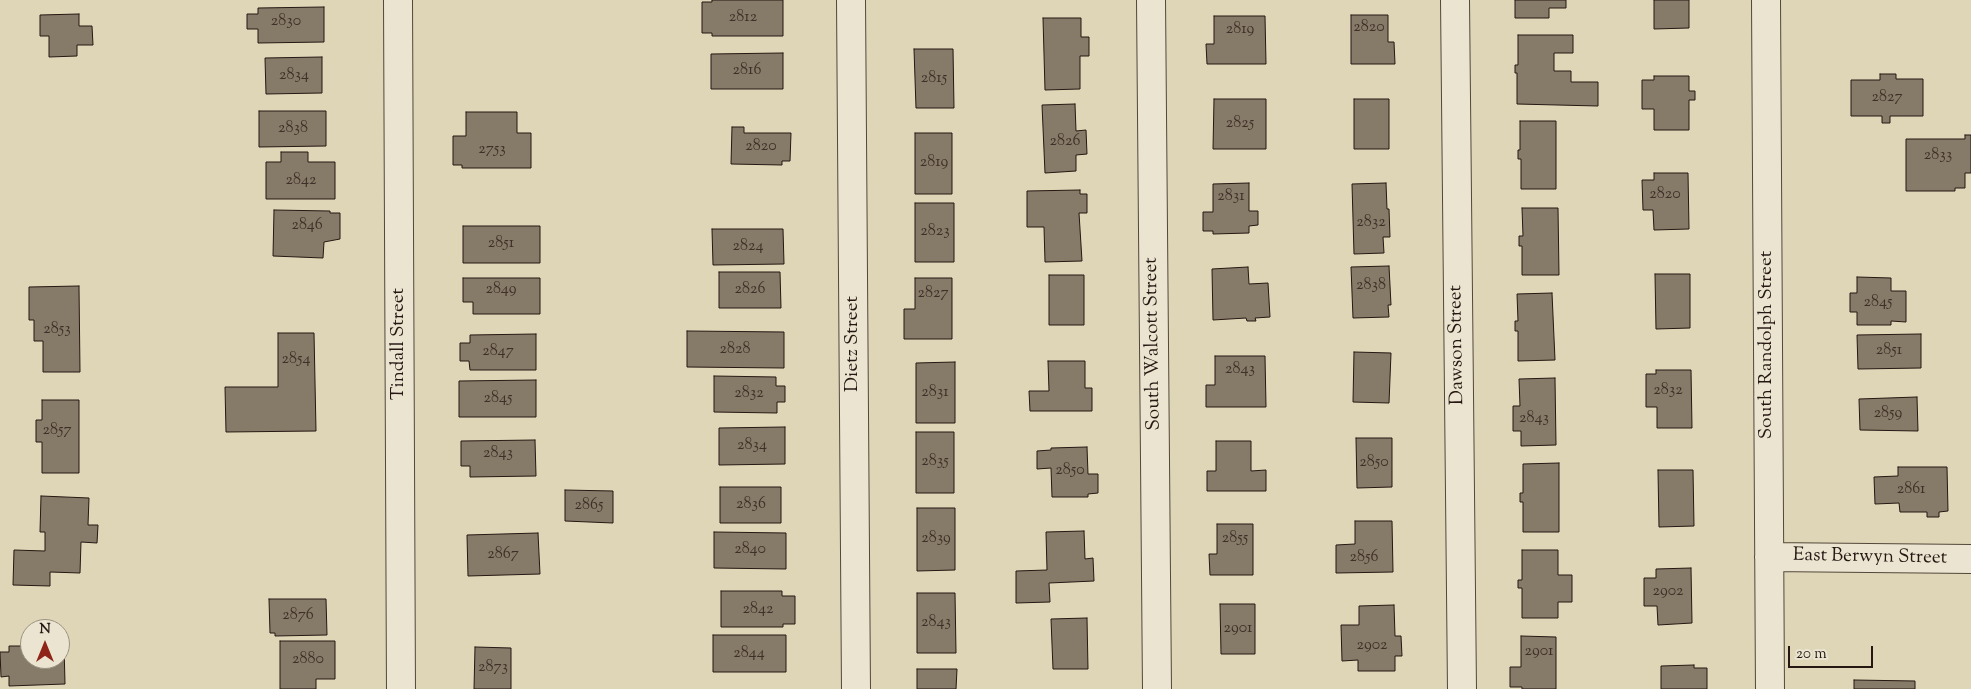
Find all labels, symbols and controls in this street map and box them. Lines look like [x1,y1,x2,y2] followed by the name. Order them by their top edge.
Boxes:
[729,8,757,28] house number: 2812
[271,12,301,32] house number: 2830
[1353,18,1385,38] house number: 2820
[1226,20,1254,40] house number: 2819
[733,61,761,81] house number: 2816
[279,66,309,86] house number: 2834
[921,69,947,89] house number: 2815
[1872,88,1902,108] house number: 2827
[1226,114,1254,134] house number: 2825
[278,119,308,139] house number: 2838
[1050,132,1080,152] house number: 2826
[745,137,777,157] house number: 2820
[478,140,506,160] house number: 2753
[1924,146,1952,166] house number: 2833
[920,153,948,173] house number: 2819
[286,171,316,191] house number: 2842
[1649,185,1681,205] house number: 2820
[1217,187,1245,207] house number: 2831
[1356,213,1386,233] house number: 2832
[291,216,323,236] house number: 2846
[920,222,950,242] house number: 2823
[488,234,514,254] house number: 2851
[733,237,763,257] house number: 2824
[1757,251,1779,439] street label: South Randolph Street
[1141,257,1167,431] street label: South Walcott Street
[1356,276,1386,296] house number: 2838
[485,280,517,300] house number: 2849
[735,280,765,300] house number: 2826
[918,284,948,304] house number: 2827
[1446,285,1470,405] street label: Dawson Street
[389,288,411,400] street label: Tindall Street
[1864,293,1892,313] house number: 2845
[843,296,865,392] street label: Dietz Street
[43,320,71,340] house number: 2853
[720,340,750,360] house number: 2828
[1876,341,1902,361] house number: 2851
[482,342,514,362] house number: 2847
[281,350,311,370] house number: 2854
[1225,360,1255,380] house number: 2843
[1653,381,1683,401] house number: 2832
[921,383,949,403] house number: 2831
[734,384,764,404] house number: 2832
[484,389,512,409] house number: 2845
[1874,404,1902,424] house number: 2859
[1519,409,1549,429] house number: 2843
[43,421,71,441] house number: 2857
[737,436,767,456] house number: 2834
[483,444,513,464] house number: 2843
[921,452,949,472] house number: 2835
[1359,453,1389,473] house number: 2850
[1055,461,1085,481] house number: 2850
[1897,480,1925,500] house number: 2861
[736,495,766,515] house number: 2836
[575,496,603,516] house number: 2865
[921,529,951,549] house number: 2839
[1222,529,1248,549] house number: 2855
[734,540,766,560] house number: 2840
[487,545,519,565] house number: 2867
[1793,545,1947,571] street label: East Berwyn Street
[1350,548,1378,568] house number: 2856
[1652,582,1684,602] house number: 2902
[743,600,773,620] house number: 2842
[282,606,314,626] house number: 2876
[921,613,951,633] house number: 2843
[20,619,70,669] north arrow
[1223,619,1253,639] house number: 2901
[39,620,51,640] text: N
[1356,636,1388,656] house number: 2902
[1791,636,1876,668] scale bar
[1524,642,1554,662] house number: 2901
[733,644,765,664] house number: 2844
[1796,644,1827,665] text: 20 m
[292,650,324,670] house number: 2880
[478,658,508,678] house number: 2873

